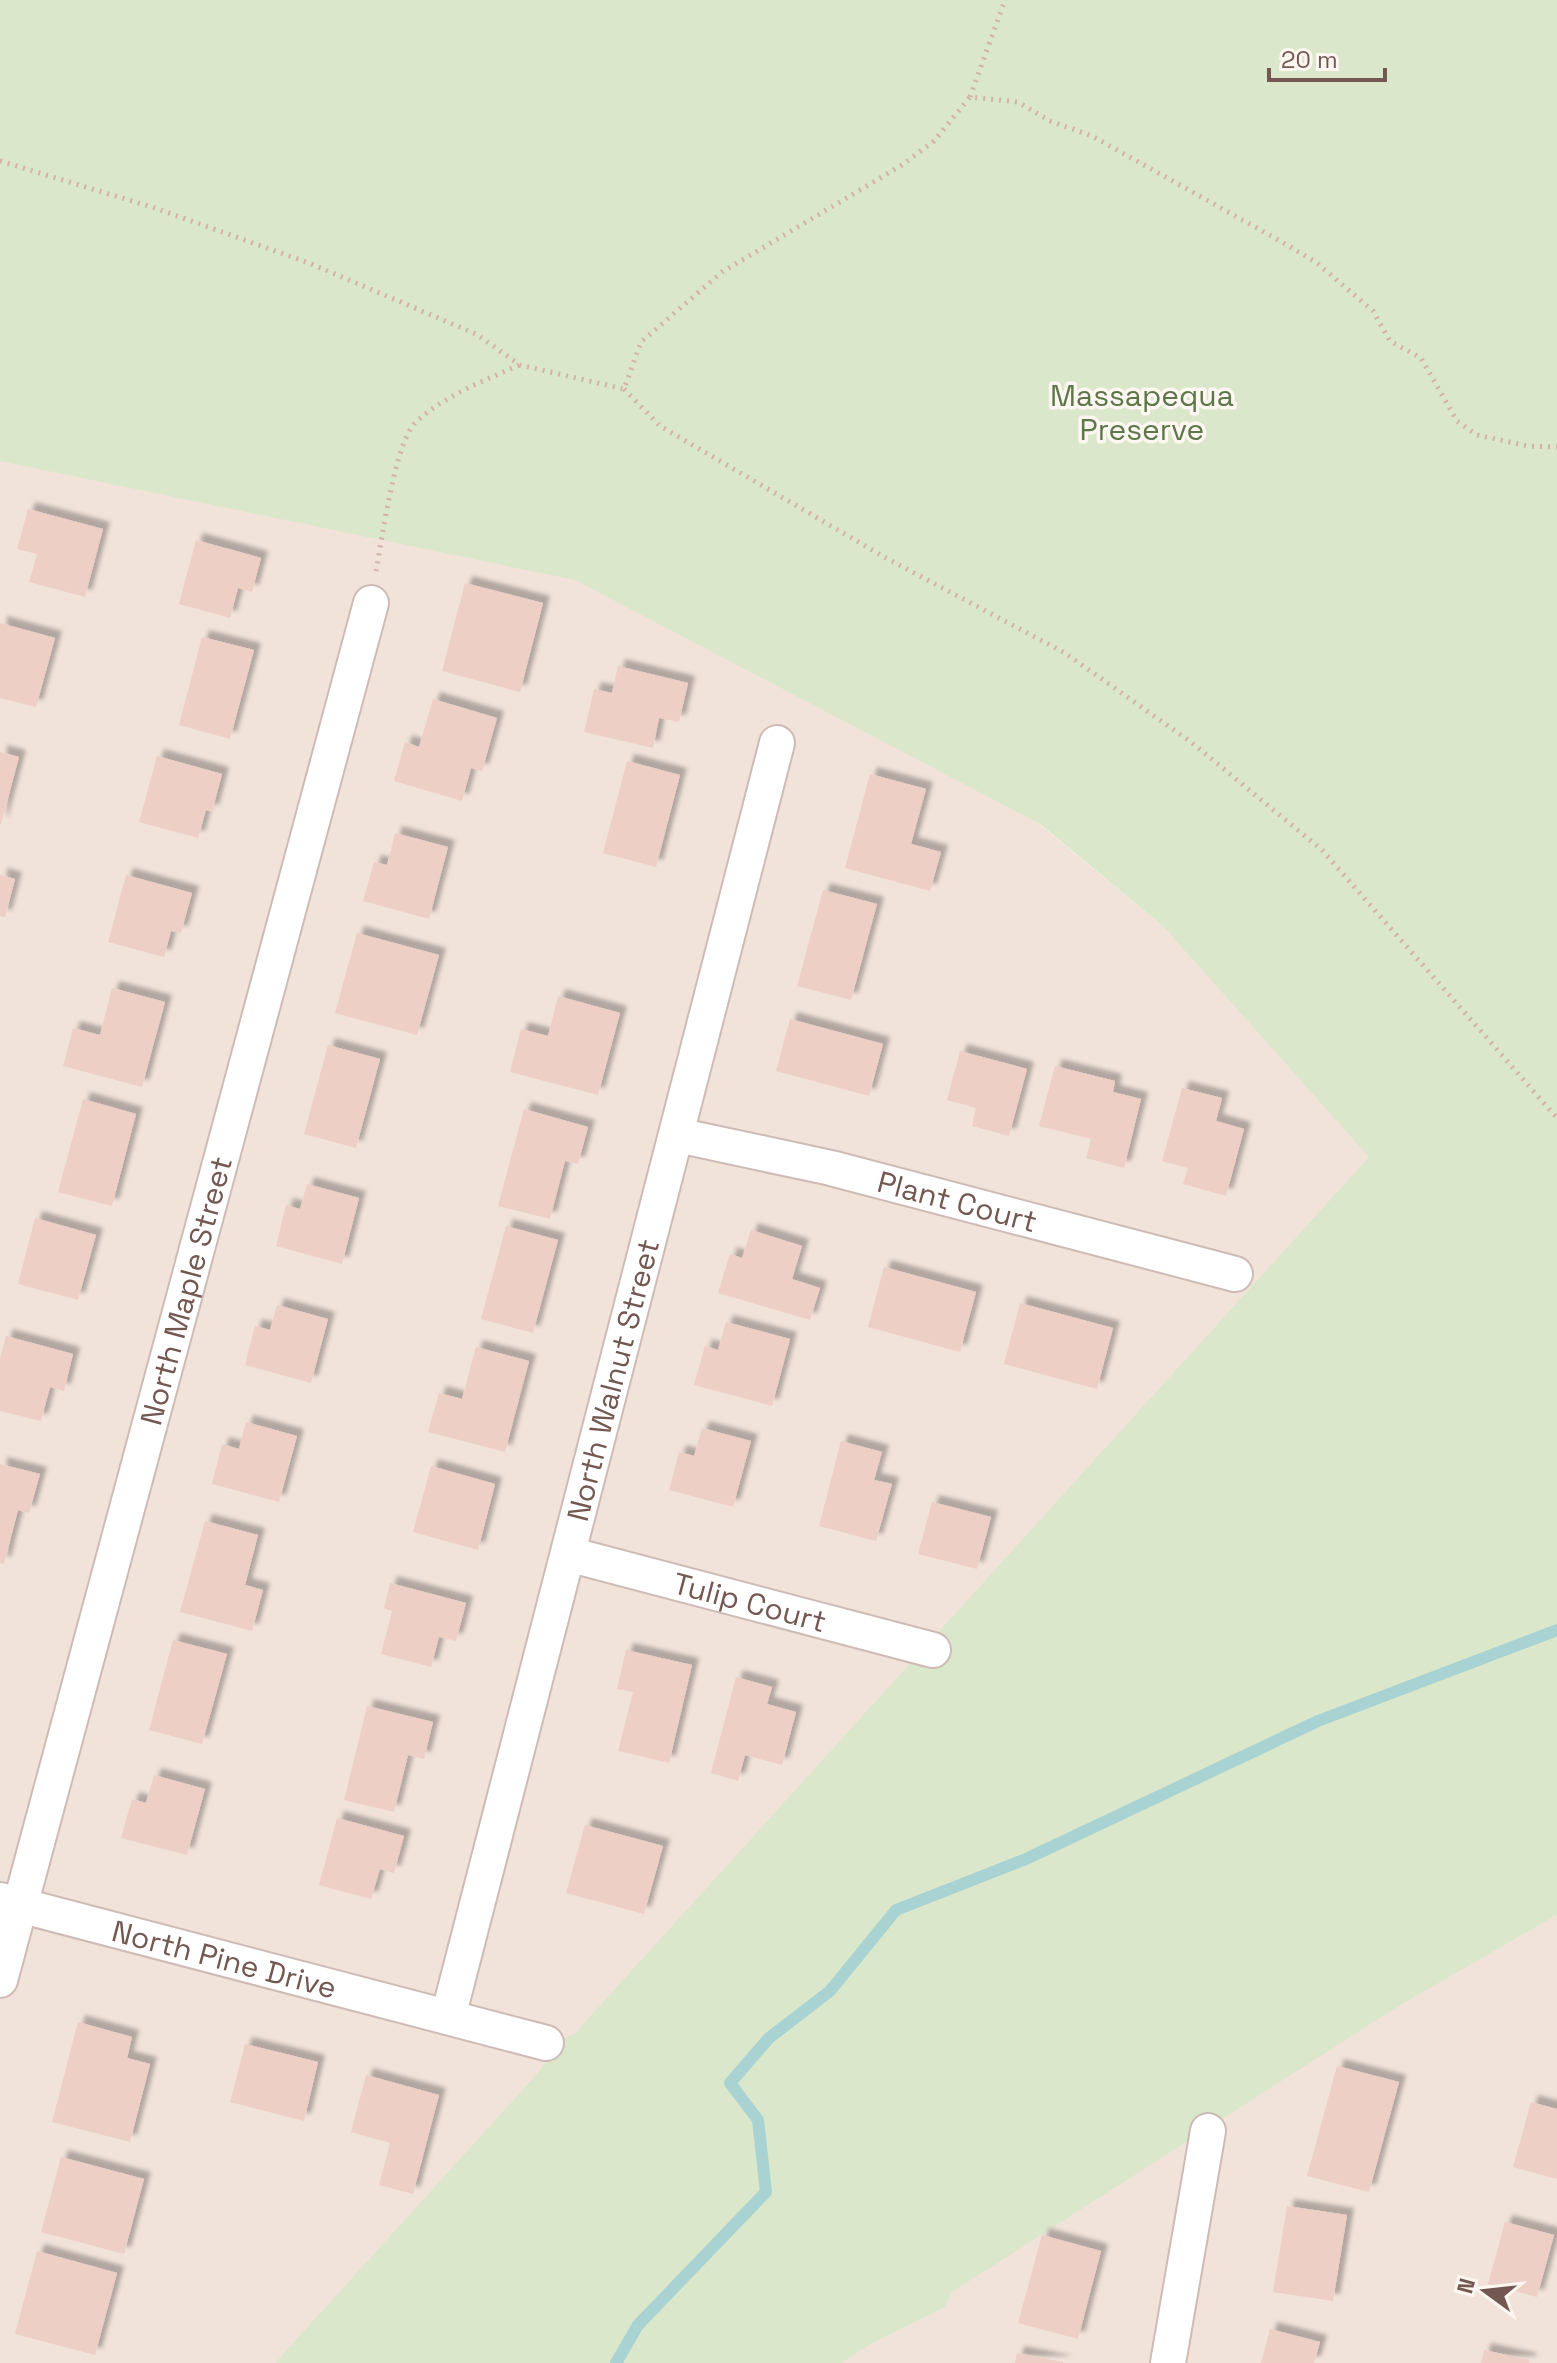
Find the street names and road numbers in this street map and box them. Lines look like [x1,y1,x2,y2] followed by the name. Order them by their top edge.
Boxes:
[131,1152,241,1429] street label: North Maple Street
[873,1162,1041,1241] street label: Plant Court
[557,1235,668,1525] street label: North Walnut Street
[669,1563,831,1641] street label: Tulip Court
[108,1911,341,2007] street label: North Pine Drive

